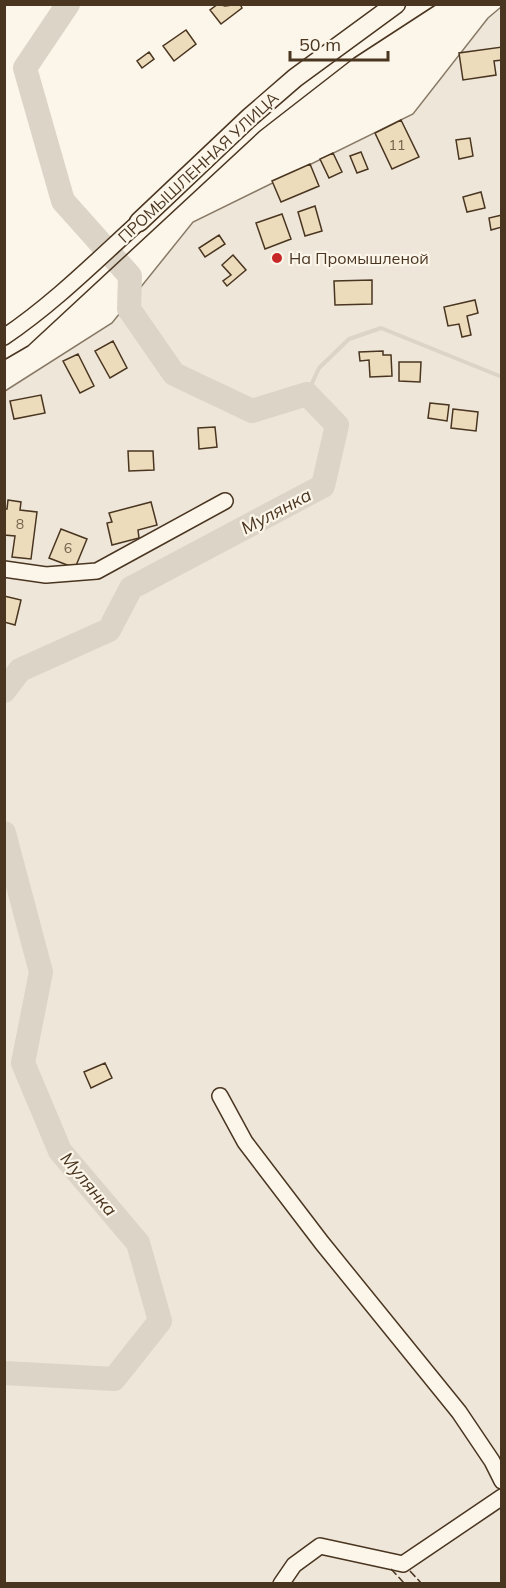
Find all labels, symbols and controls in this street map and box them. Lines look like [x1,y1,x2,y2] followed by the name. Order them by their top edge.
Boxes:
[290,24,388,62] scale bar
[299,33,341,56] text: 50 m
[114,87,283,247] street label: ПРОМЫШЛЕННАЯ УЛИЦА
[389,136,405,154] house number: 11
[289,248,429,268] place label: На Промышленой
[270,251,284,265] marker: На Промышленой
[237,483,315,539] water label: Мулянка
[16,515,24,533] house number: 8
[64,539,72,557] house number: 6
[56,1147,122,1221] water label: Мулянка

